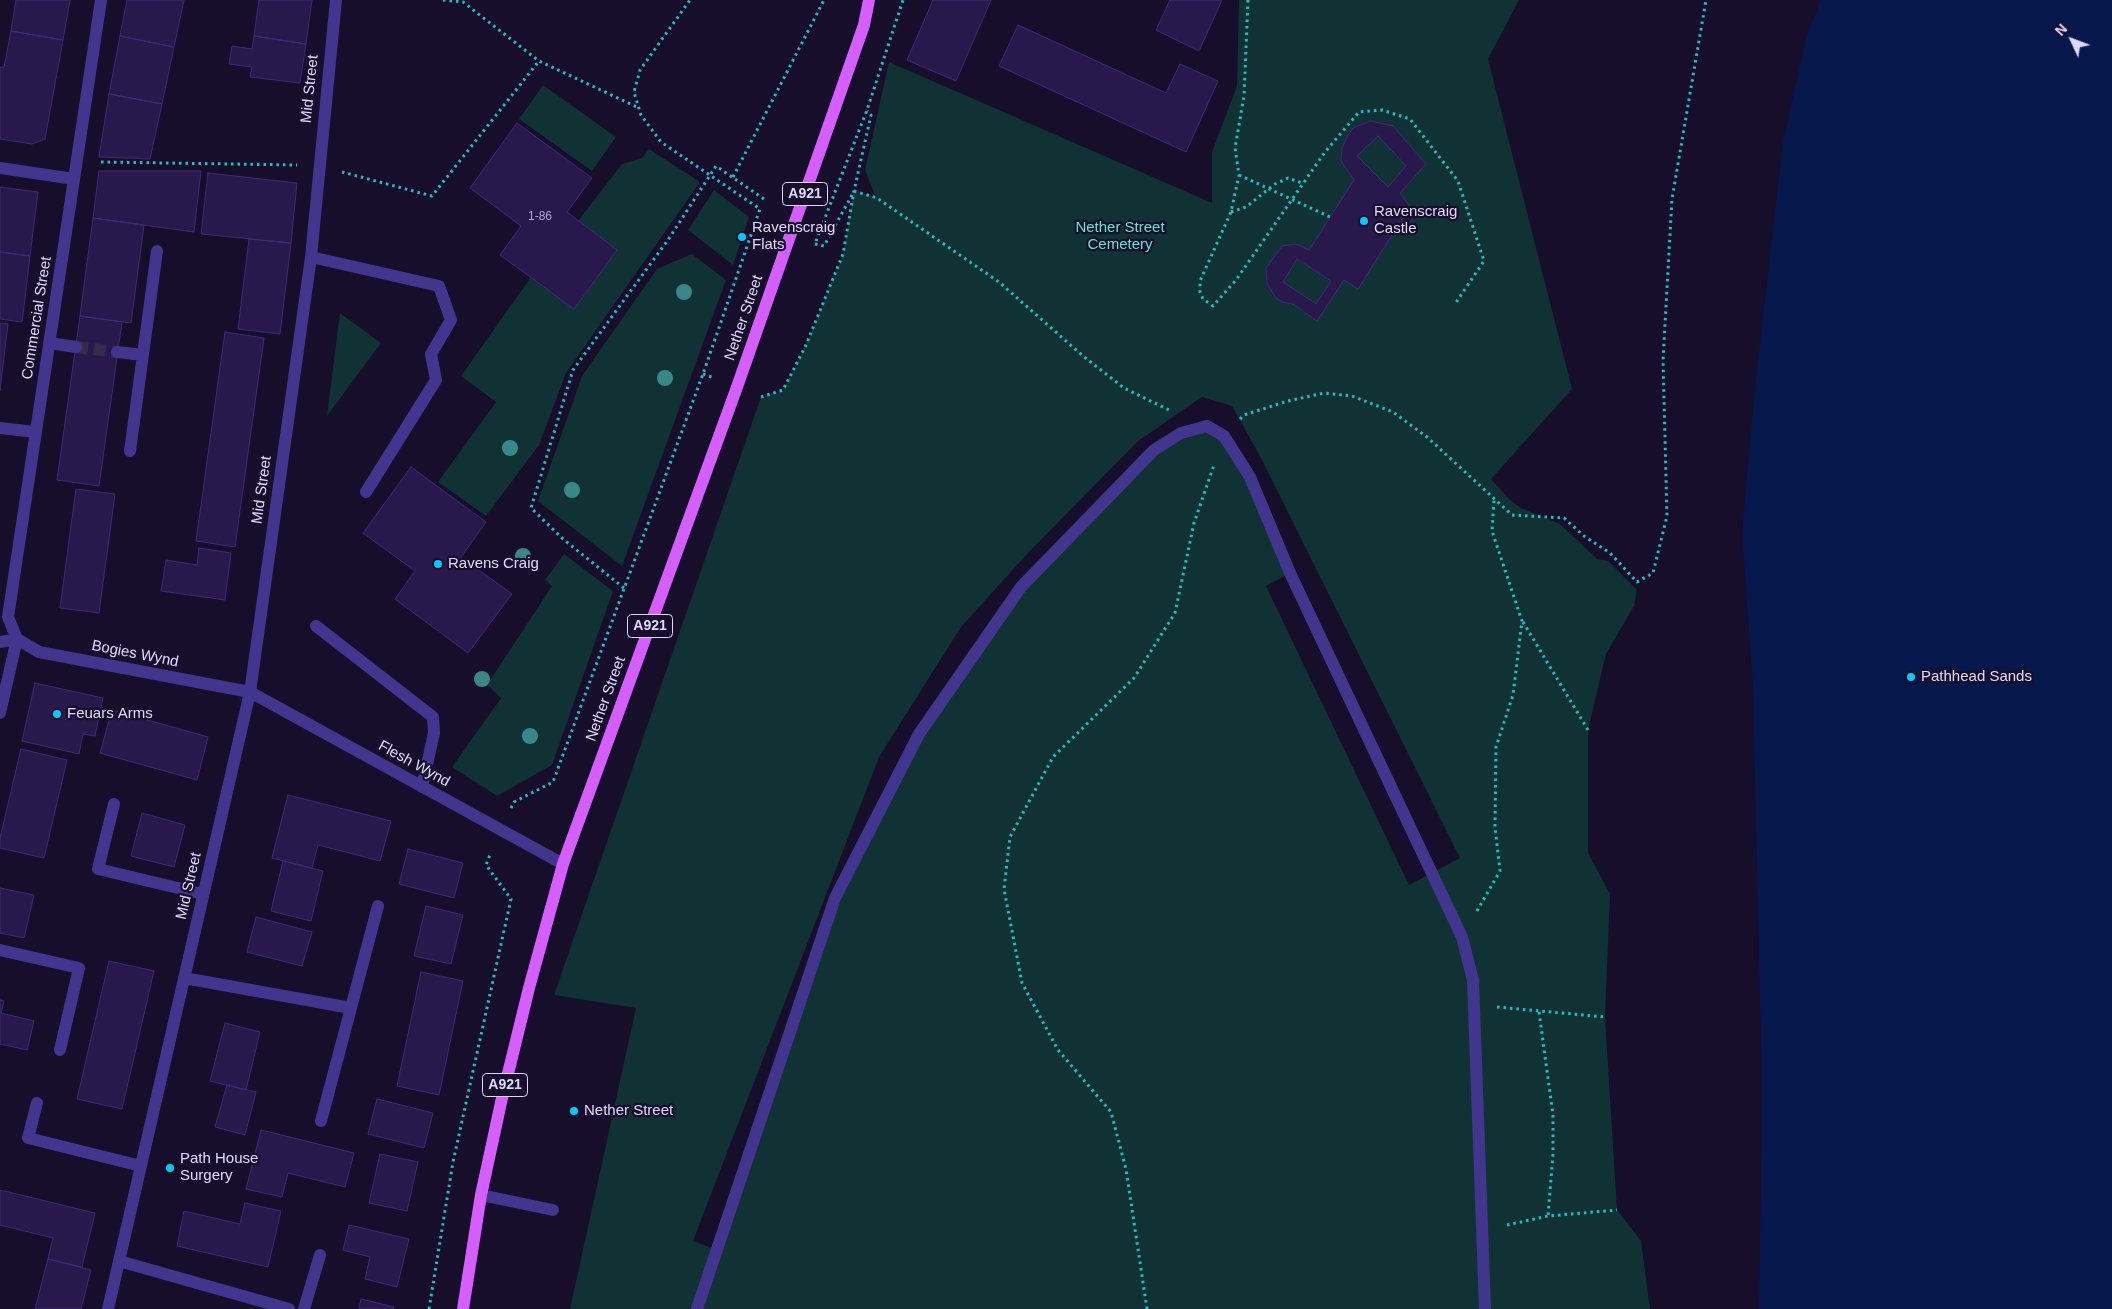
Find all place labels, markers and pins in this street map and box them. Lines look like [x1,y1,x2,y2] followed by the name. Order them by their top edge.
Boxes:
[1374,203,1457,238] place label: Ravenscraig Castle
[1358,215,1370,227] marker: Ravenscraig Castle
[752,219,835,254] place label: Ravenscraig Flats
[736,231,748,243] marker: Ravenscraig Flats
[448,555,539,573] place label: Ravens Craig
[432,558,444,570] marker: Ravens Craig
[1921,668,2032,686] place label: Pathhead Sands
[1905,671,1917,683] marker: Pathhead Sands
[67,705,153,723] place label: Feuars Arms
[51,708,63,720] marker: Feuars Arms
[584,1102,673,1120] place label: Nether Street
[568,1105,580,1117] marker: Nether Street
[180,1150,258,1185] place label: Path House Surgery
[164,1162,176,1174] marker: Path House Surgery

